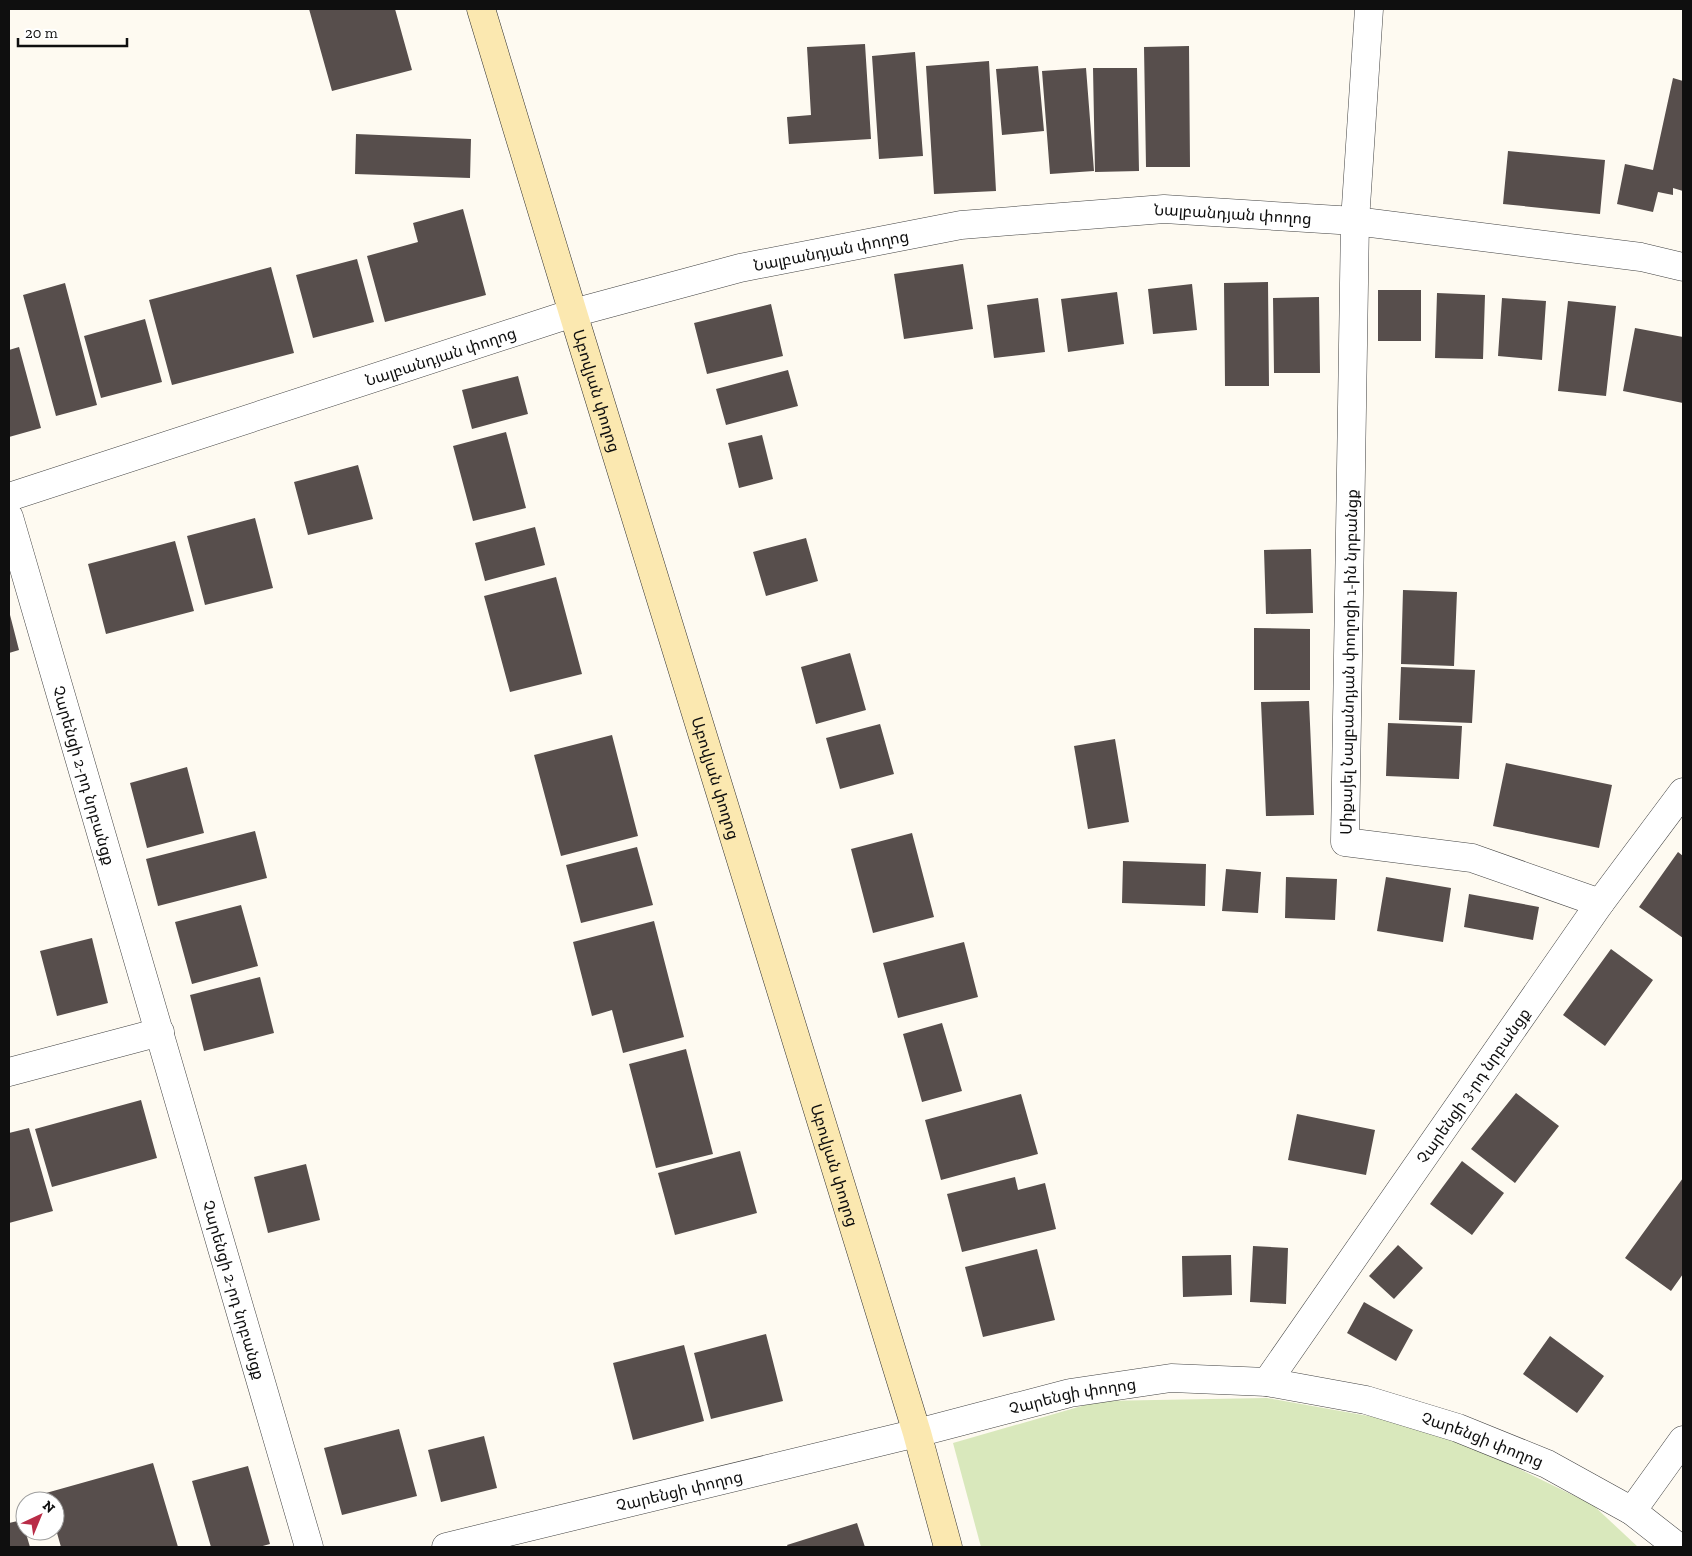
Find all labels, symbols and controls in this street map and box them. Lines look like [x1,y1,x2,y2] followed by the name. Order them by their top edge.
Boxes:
[18,15,126,47] scale bar
[25,24,58,42] text: 20 m
[1153,200,1312,228] street label: Նալբանդյան փողոց
[752,226,910,275] street label: Նալբանդյան փողոց
[363,323,519,390] street label: Նալբանդյան փողոց
[569,327,625,455] street label: Աբովյան փողոց
[1336,489,1362,835] street label: Միքայել Նալբանդյան փողոցի 1-ին նրբանցք
[49,683,119,867] street label: Չարենցի 2-րդ նրբանցք
[688,714,744,842] street label: Աբովյան փողոց
[1412,1004,1534,1167] street label: Չարենցի 3-րդ նրբանցք
[807,1101,863,1229] street label: Աբովյան փողոց
[199,1198,269,1382] street label: Չարենցի 2-րդ նրբանցք
[1007,1374,1137,1418] street label: Չարենցի փողոց
[1419,1408,1546,1471] street label: Չարենցի փողոց
[614,1466,744,1515] street label: Չարենցի փողոց
[15,1491,65,1541] north arrow
[39,1497,59,1517] text: N

